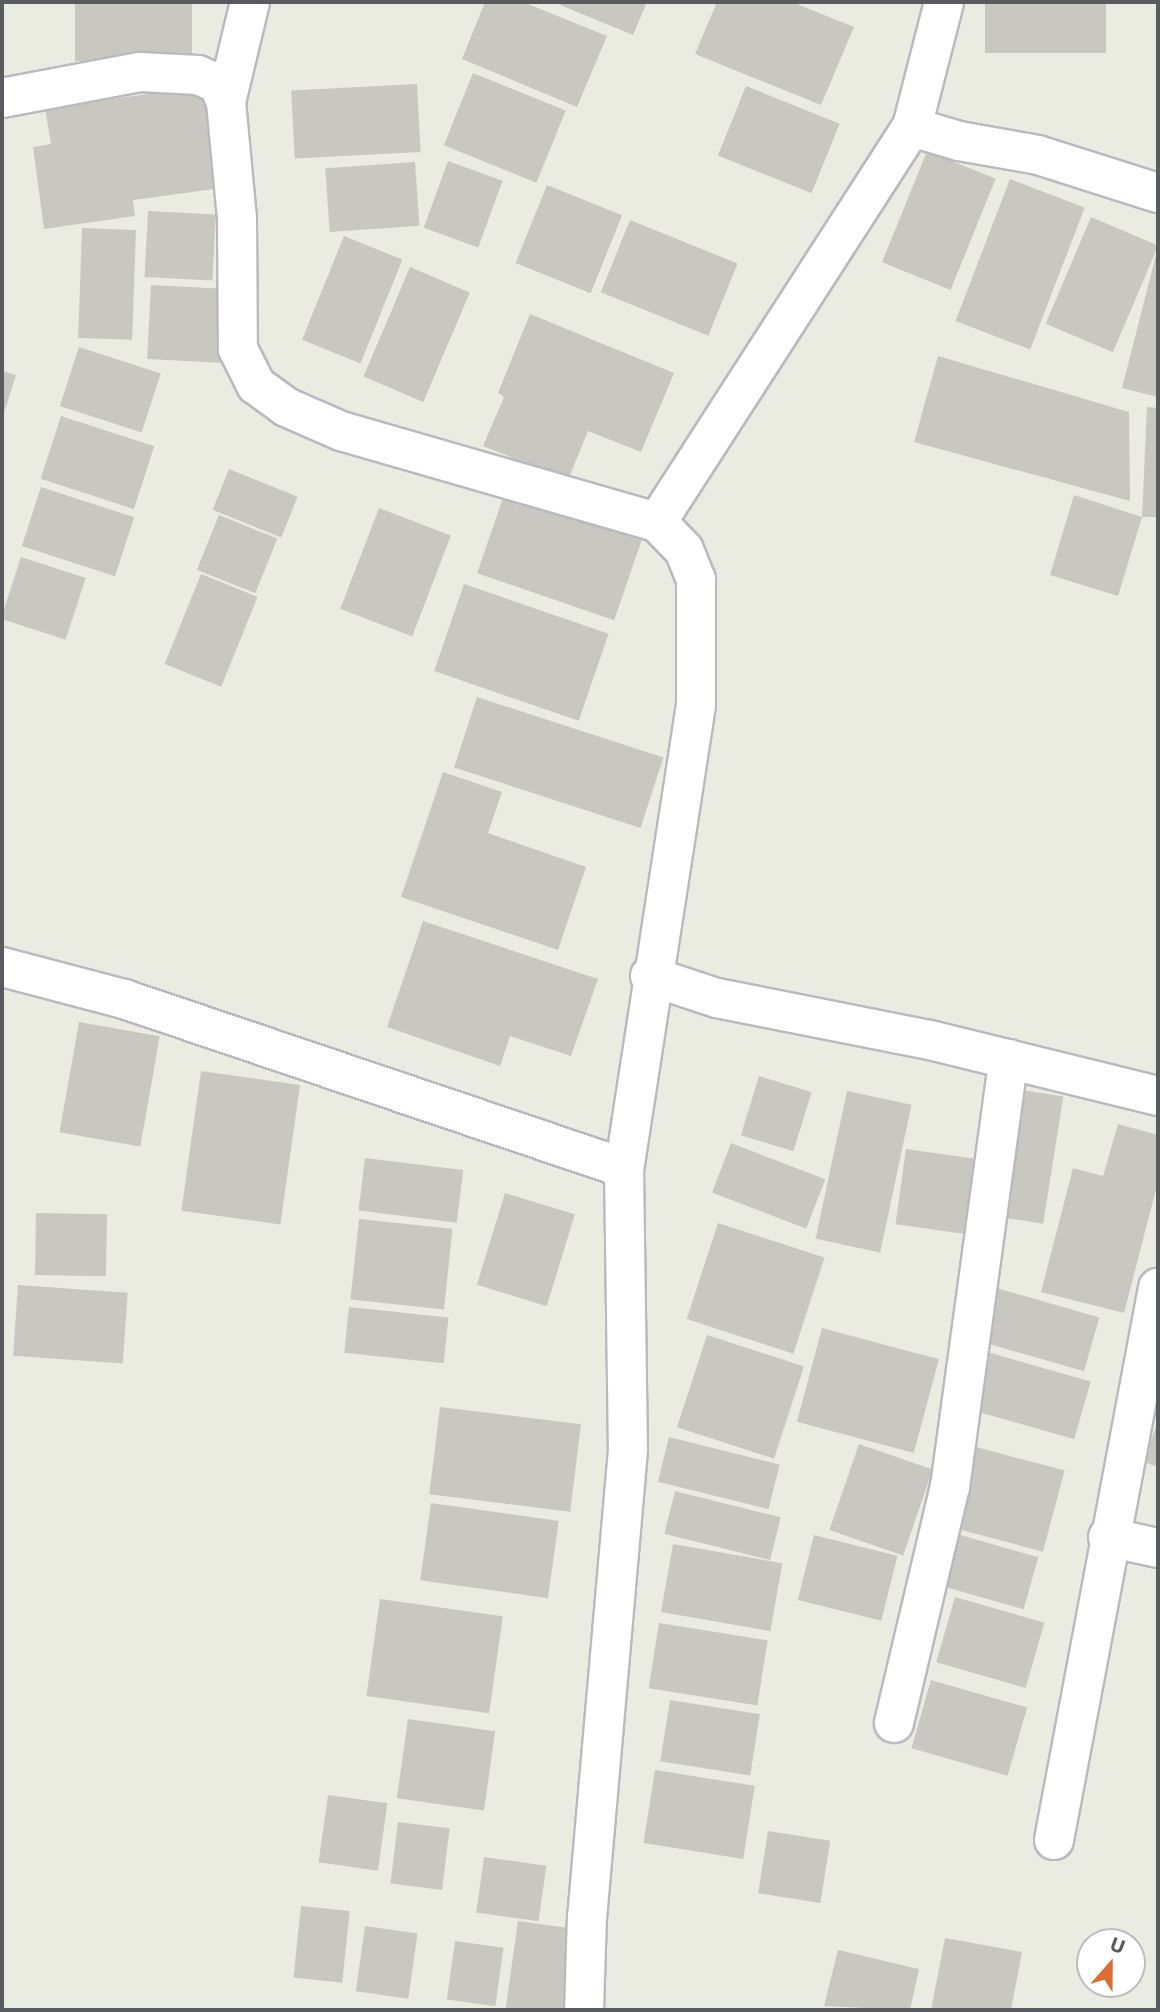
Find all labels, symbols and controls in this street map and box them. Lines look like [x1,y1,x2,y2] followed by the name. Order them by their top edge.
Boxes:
[1076,1928,1146,1998] north arrow
[1107,1932,1129,1958] text: U

